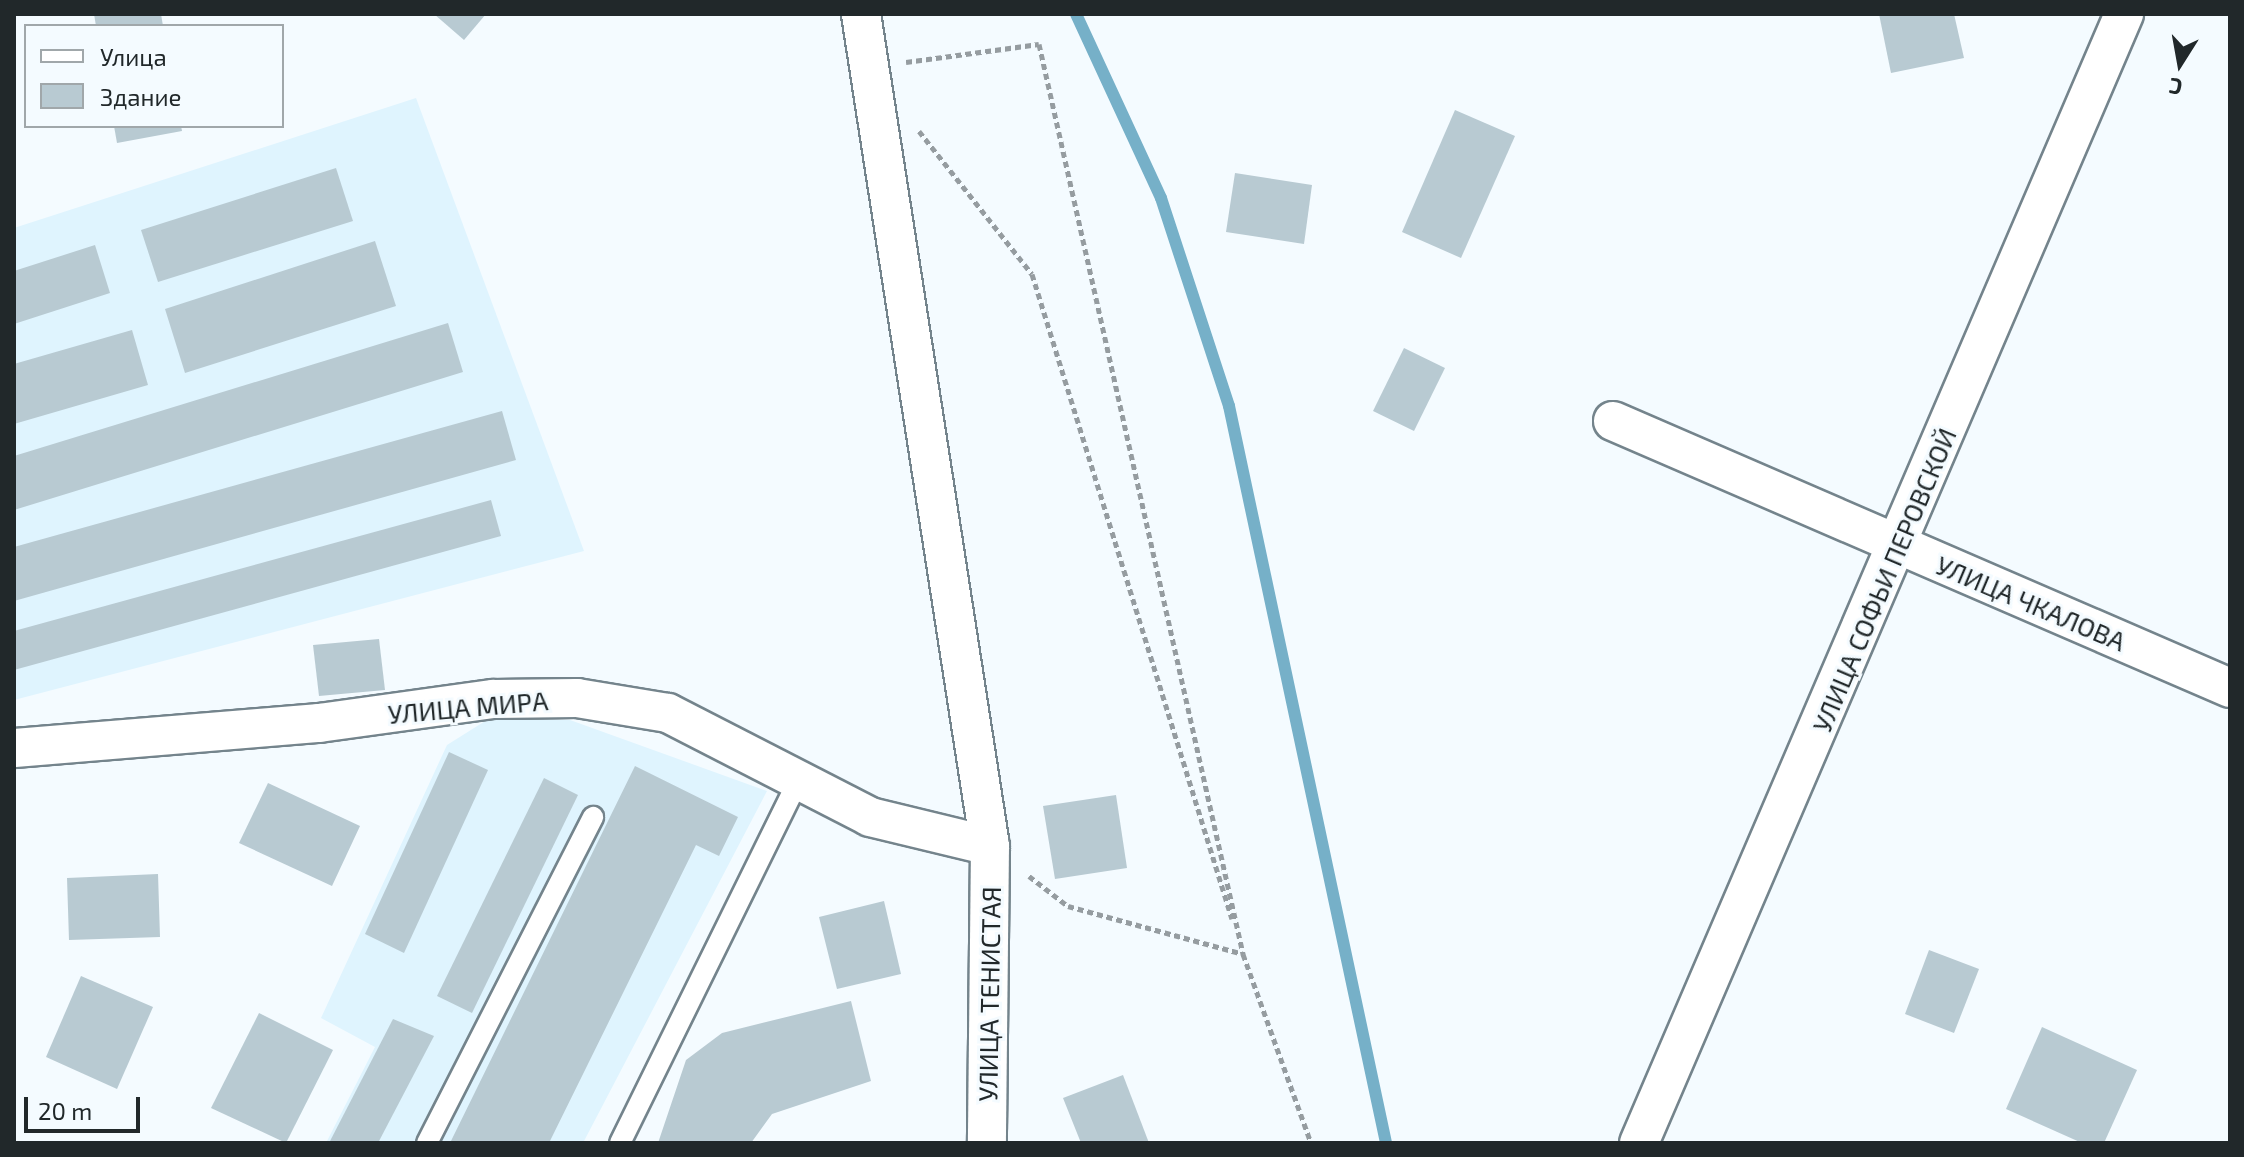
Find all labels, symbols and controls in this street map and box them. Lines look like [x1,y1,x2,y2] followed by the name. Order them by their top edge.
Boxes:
[24,24,284,128] legend
[2140,24,2220,104] north arrow
[100,42,167,71] text: Улица
[2167,74,2184,102] text: С
[100,82,182,111] text: Здание
[1806,423,1962,737] street label: УЛИЦА СОФЬИ ПЕРОВСКОЙ
[1932,549,2130,657] street label: УЛИЦА ЧКАЛОВА
[387,684,549,730] street label: УЛИЦА МИРА
[972,886,1006,1102] street label: УЛИЦА ТЕНИСТАЯ
[28,1081,144,1131] scale bar
[38,1096,92,1125] text: 20 m

